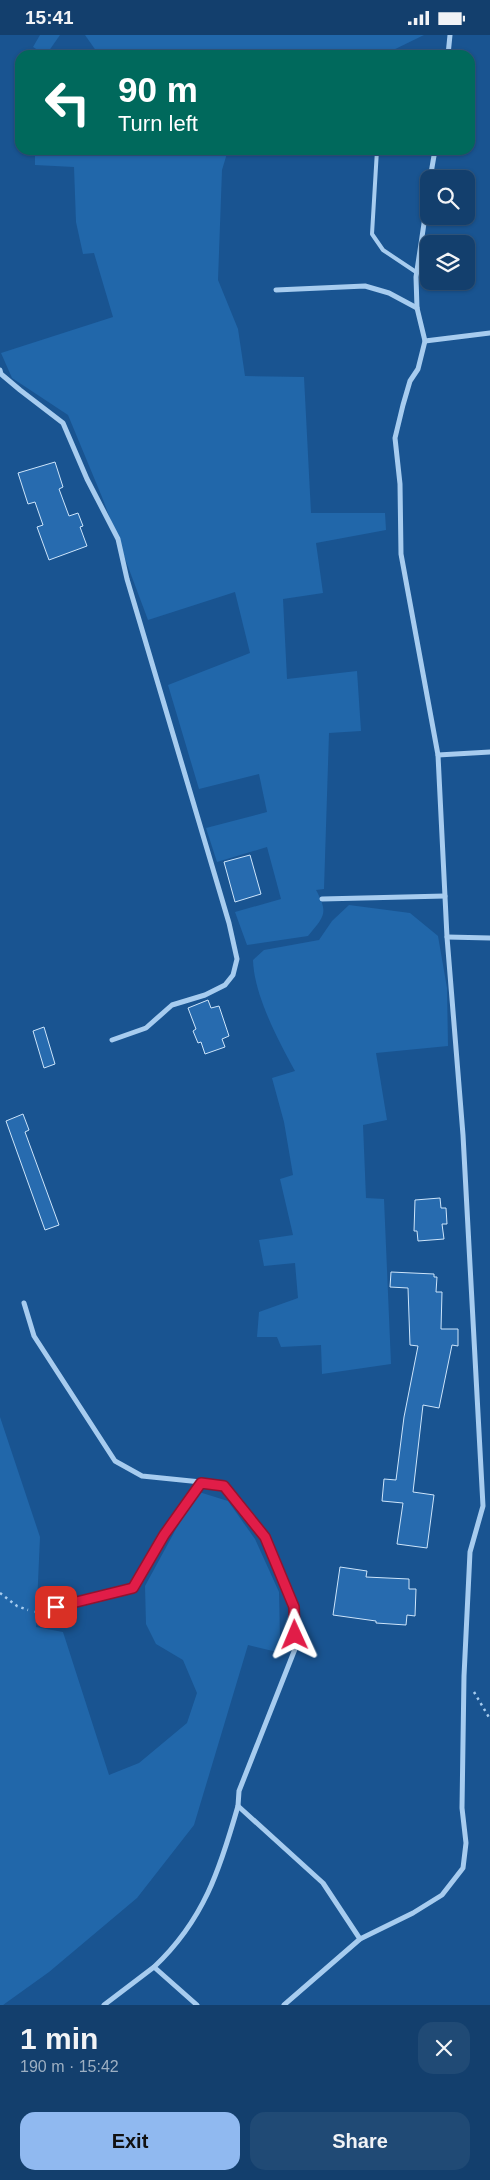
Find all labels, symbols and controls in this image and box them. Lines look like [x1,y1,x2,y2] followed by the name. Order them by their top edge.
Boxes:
[25,7,74,28] text: 15:41
[35,70,100,135] icon: left
[118,70,198,109] text: 90 m
[118,111,198,136] text: Turn left
[420,170,475,290] map controls
[420,170,475,225] button: search
[420,235,475,290] button: layers
[35,1586,77,1628] pin
[42,1593,70,1621] icon: arrive
[268,1608,320,1660] position arrow
[20,2022,98,2055] text: 1 min
[418,2022,470,2074] button: close
[20,2058,119,2075] text: 190 m · 15:42
[20,2112,240,2170] button: Exit
[250,2112,470,2170] button: Share

